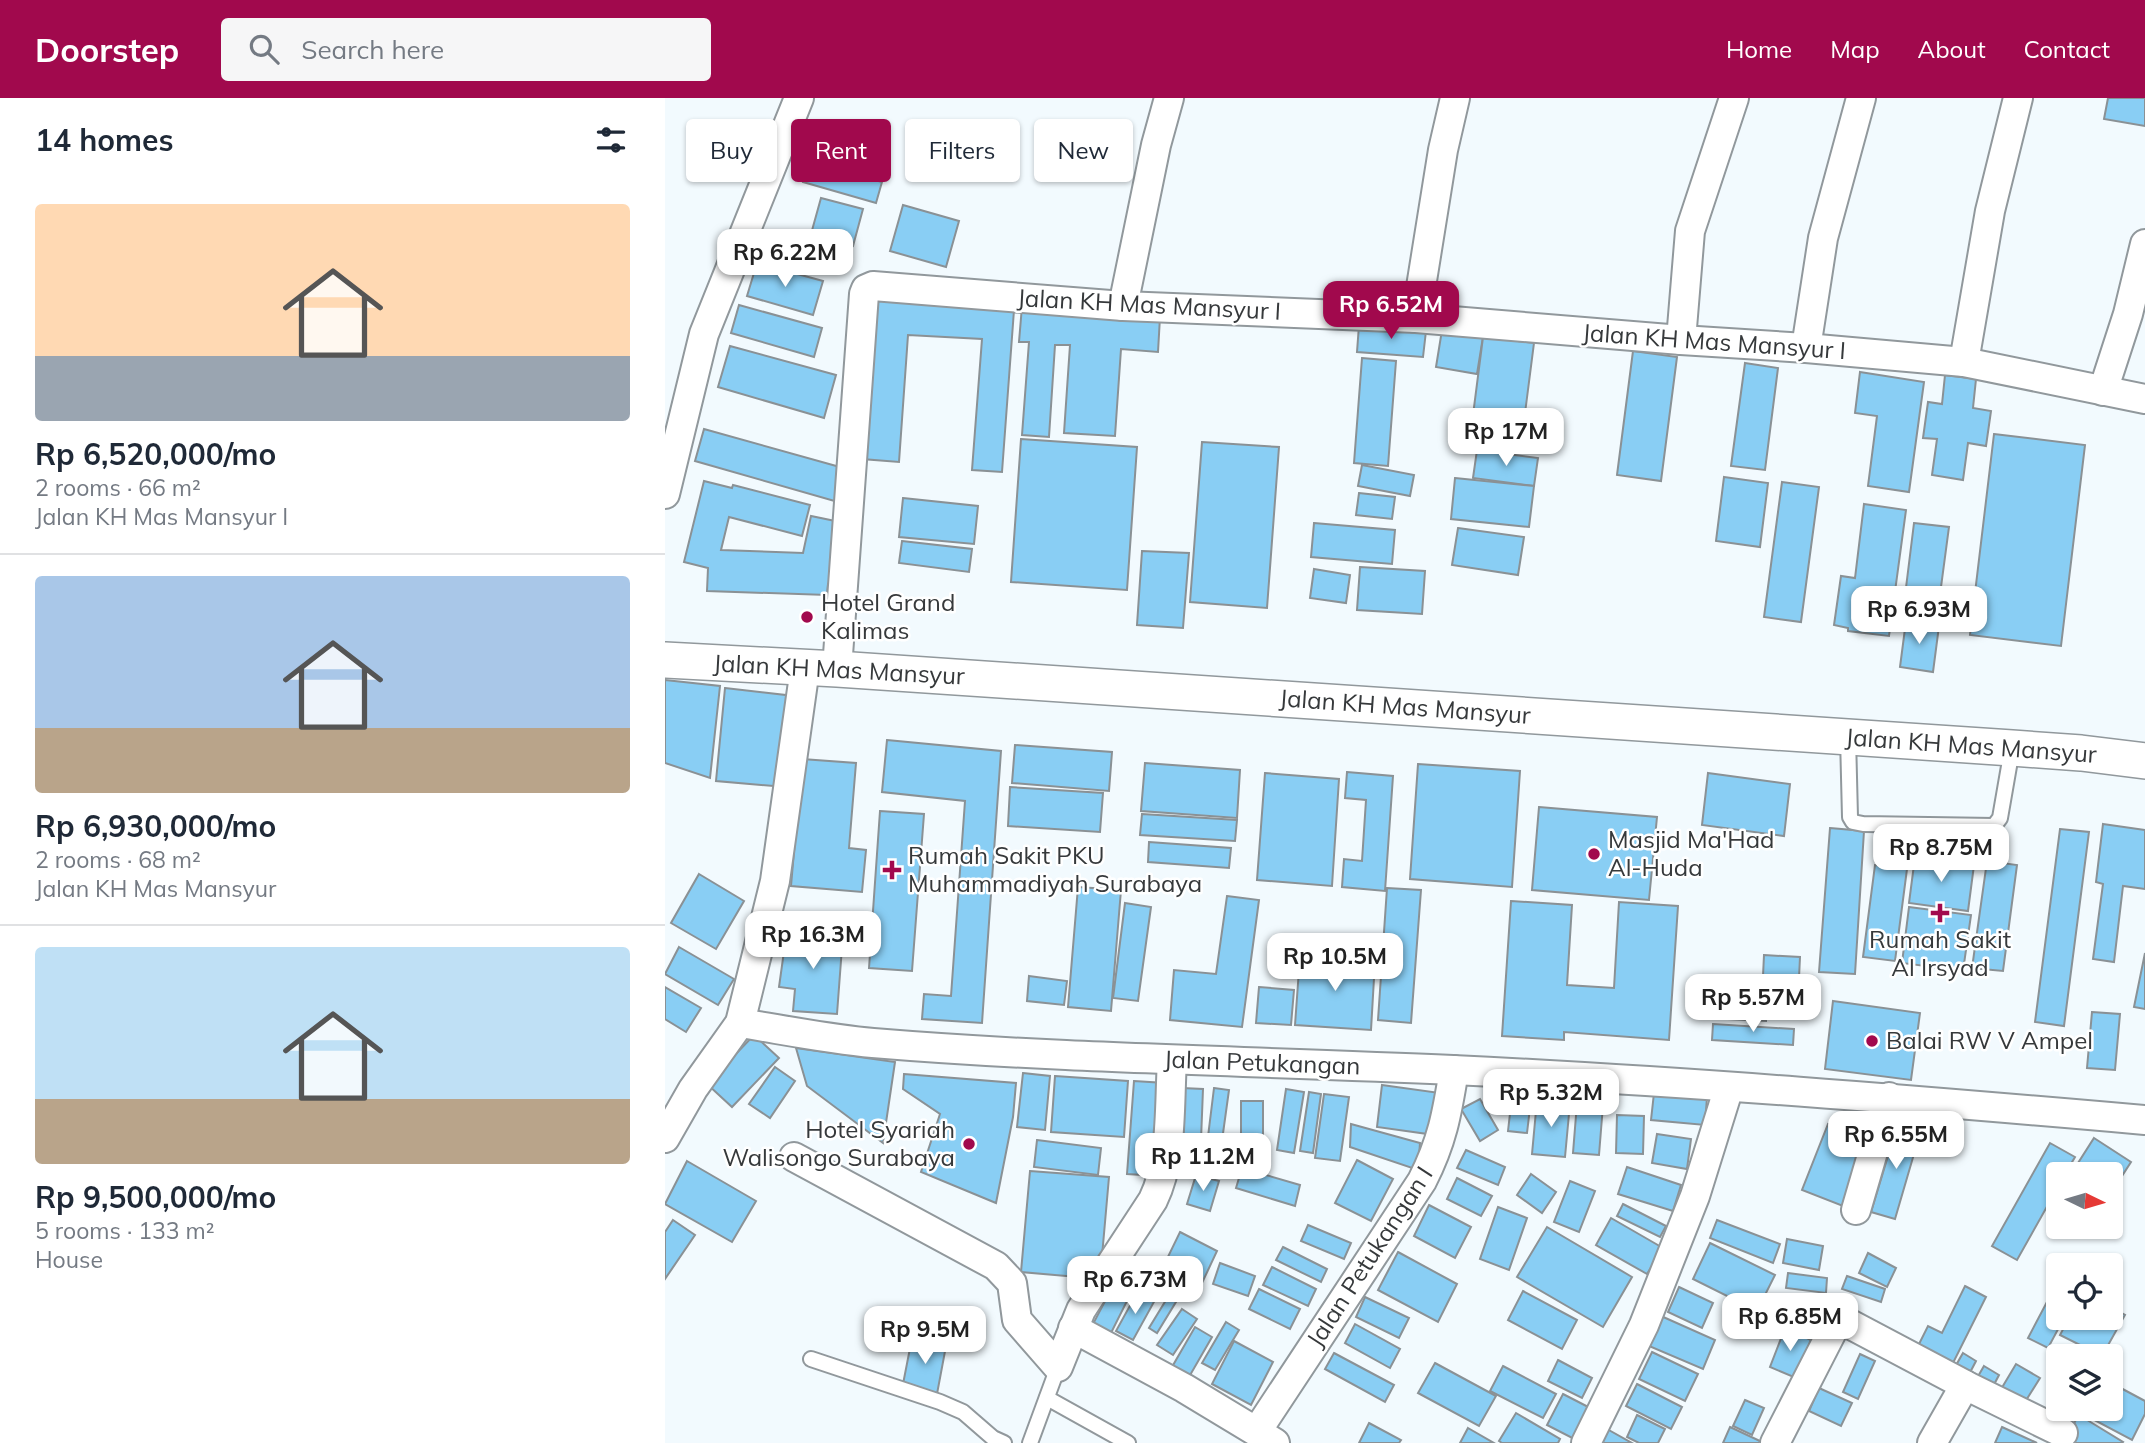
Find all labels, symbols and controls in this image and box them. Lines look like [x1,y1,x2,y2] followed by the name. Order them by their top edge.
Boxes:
[221,18,711,81] search box
[35,29,179,70] text: Doorstep
[245,30,283,68] icon: search
[301,33,444,66] text: Search here
[1726,34,1792,64] text: Home
[1830,34,1880,64] text: Map
[1918,34,1986,64] text: About
[2024,34,2110,64] text: Contact
[686,119,777,182] chip: Buy
[791,119,891,182] chip: Rent
[905,119,1020,182] chip: Filters
[1034,119,1133,182] chip: New
[35,121,174,159] text: 14 homes
[592,121,630,159] icon: filters
[713,230,857,289] pin: Rp 6.22M
[733,237,837,266] text: Rp 6.22M
[270,250,396,376] icon: home
[1016,282,1282,326] street label: Jalan KH Mas Mansyur I
[1319,282,1463,341] pin: Rp 6.52M
[1339,289,1443,318] text: Rp 6.52M
[1581,317,1847,365] street label: Jalan KH Mas Mansyur I
[1449,408,1563,468] pin: Rp 17M
[1464,416,1548,445] text: Rp 17M
[35,435,276,473] text: Rp 6,520,000/mo
[35,473,201,502] text: 2 rooms · 66 m²
[35,502,288,531] text: Jalan KH Mas Mansyur I
[821,587,955,645] place label: Hotel Grand Kalimas
[1847,587,1991,646] pin: Rp 6.93M
[1867,594,1971,623] text: Rp 6.93M
[799,609,815,625] marker: Hotel Grand Kalimas
[270,622,396,748] icon: home
[713,647,966,691] street label: Jalan KH Mas Mansyur
[1278,682,1532,730] street label: Jalan KH Mas Mansyur
[1844,721,2098,769] street label: Jalan KH Mas Mansyur
[35,807,276,845] text: Rp 6,930,000/mo
[1608,824,1774,882] place label: Masjid Ma'Had Al-Huda
[1869,824,2013,884] pin: Rp 8.75M
[1889,832,1993,861] text: Rp 8.75M
[908,840,1202,898] place label: Rumah Sakit PKU Muhammadiyah Surabaya
[35,845,201,874] text: 2 rooms · 68 m²
[1586,846,1602,862] marker: Masjid Ma'Had Al-Huda
[882,860,902,880] marker: Rumah Sakit PKU Muhammadiyah Surabaya
[35,874,276,903] text: Jalan KH Mas Mansyur
[1930,903,1950,923] marker: Rumah Sakit Al Irsyad
[741,912,885,971] pin: Rp 16.3M
[761,919,865,948] text: Rp 16.3M
[1869,924,2011,982] place label: Rumah Sakit Al Irsyad
[1263,934,1407,993] pin: Rp 10.5M
[1283,941,1387,970] text: Rp 10.5M
[1681,974,1825,1034] pin: Rp 5.57M
[1701,982,1805,1011] text: Rp 5.57M
[270,993,396,1119] icon: home
[1886,1025,2093,1055] place label: Balai RW V Ampel
[1864,1033,1880,1049] marker: Balai RW V Ampel
[1163,1044,1361,1080] street label: Jalan Petukangan
[1479,1070,1623,1129] pin: Rp 5.32M
[1499,1077,1603,1106] text: Rp 5.32M
[1824,1112,1968,1171] pin: Rp 6.55M
[722,1114,955,1172] place label: Hotel Syariah Walisongo Surabaya
[1844,1119,1948,1148] text: Rp 6.55M
[1131,1134,1275,1193] pin: Rp 11.2M
[961,1136,977,1152] marker: Hotel Syariah Walisongo Surabaya
[1151,1141,1255,1170] text: Rp 11.2M
[1300,1161,1439,1352] street label: Jalan Petukangan I
[2046,1162,2123,1239] north arrow
[2046,1162,2123,1421] map controls
[35,1178,276,1216] text: Rp 9,500,000/mo
[35,1216,215,1245] text: 5 rooms · 133 m²
[35,1245,103,1274] text: House
[2046,1253,2123,1330] button: locate
[1063,1256,1207,1316] pin: Rp 6.73M
[1083,1264,1187,1293] text: Rp 6.73M
[1718,1294,1862,1353] pin: Rp 6.85M
[1738,1301,1842,1330] text: Rp 6.85M
[860,1306,990,1366] pin: Rp 9.5M
[880,1314,970,1343] text: Rp 9.5M
[2046,1344,2123,1421] button: layers

